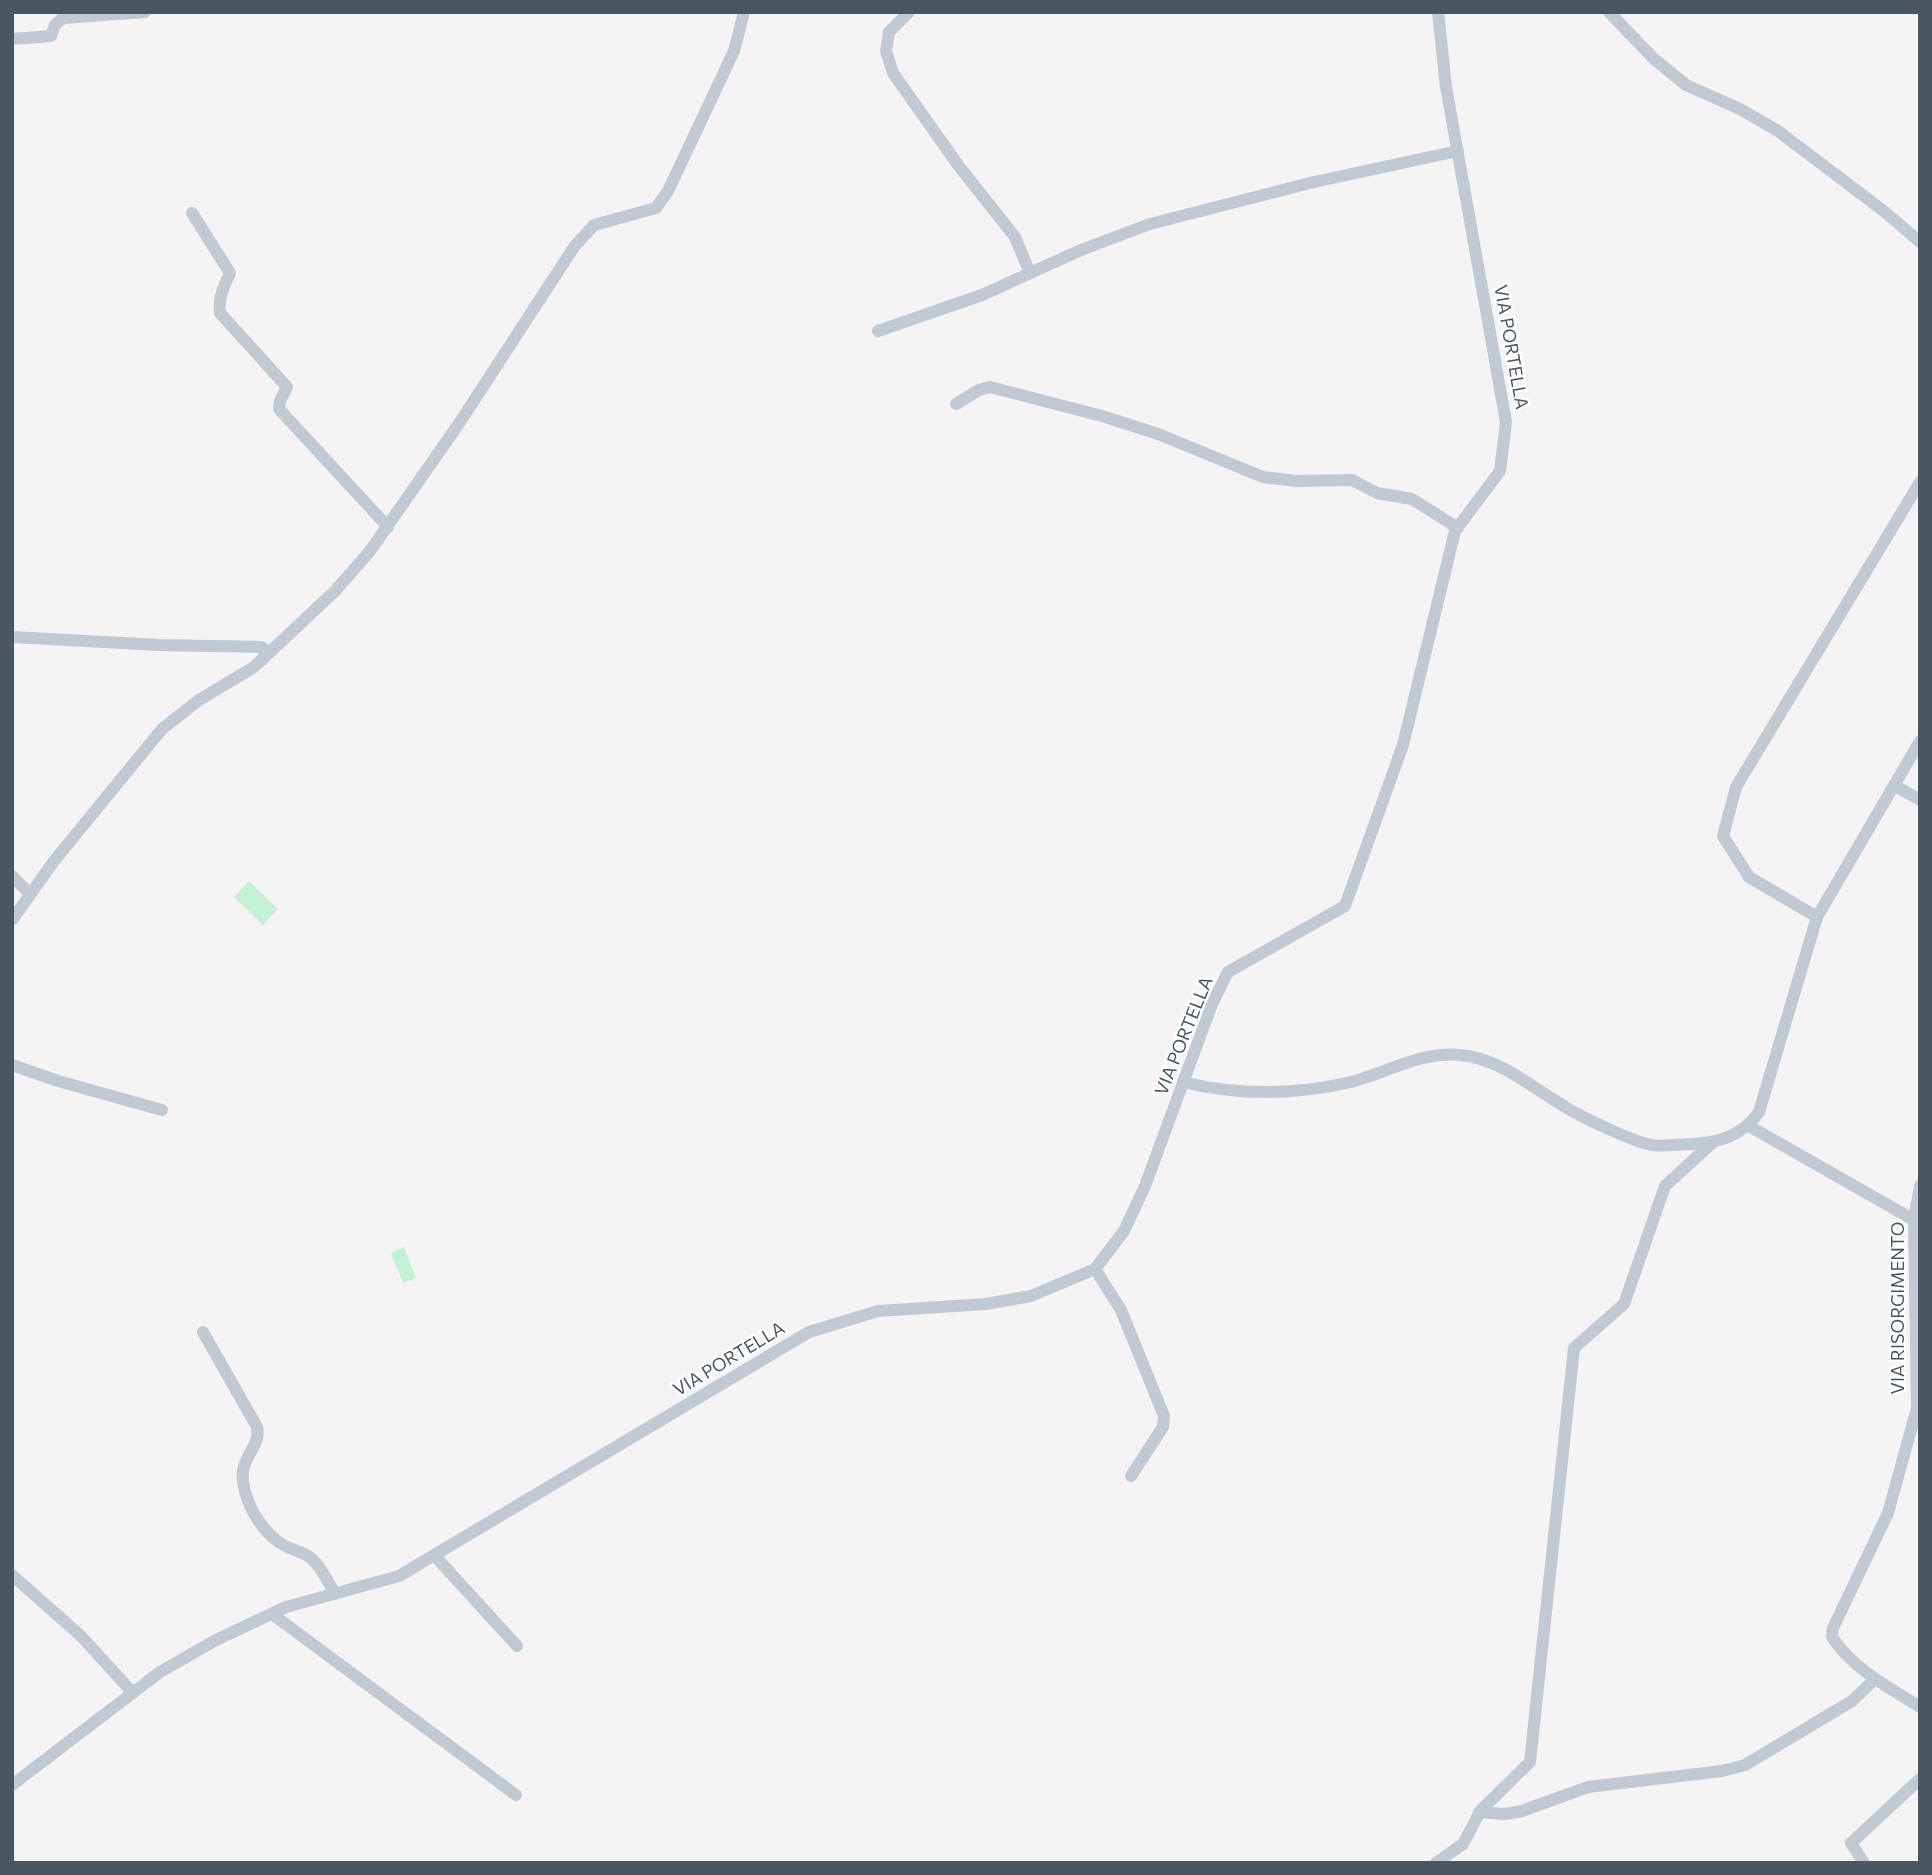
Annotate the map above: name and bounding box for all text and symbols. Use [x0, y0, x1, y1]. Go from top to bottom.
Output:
street label: VIA PORTELLA [1489, 283, 1533, 411]
street label: VIA PORTELLA [1150, 973, 1218, 1099]
street label: VIA RISORGIMENTO [1887, 1222, 1909, 1394]
street label: VIA PORTELLA [669, 1317, 789, 1401]

